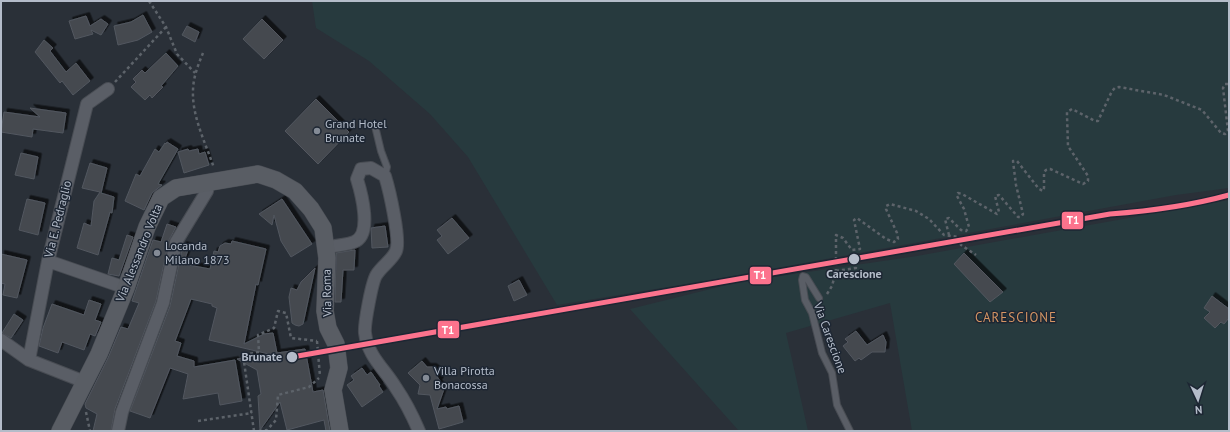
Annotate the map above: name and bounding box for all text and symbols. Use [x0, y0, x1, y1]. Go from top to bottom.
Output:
place label: Grand Hotel Brunate [325, 116, 387, 145]
marker: Grand Hotel Brunate [312, 126, 322, 136]
street label: Via E. Pedraglio [40, 179, 74, 260]
street label: Via Alessandro Volta [112, 202, 165, 305]
line badge: T1 [1061, 211, 1084, 230]
text: T1 [1067, 213, 1079, 227]
place label: Locanda Milano 1873 [165, 238, 230, 267]
marker: Locanda Milano 1873 [152, 248, 162, 258]
marker: Carescione [847, 252, 861, 266]
line badge: T1 [749, 266, 772, 285]
place label: Carescione [826, 266, 882, 281]
text: T1 [754, 268, 766, 282]
street label: Via Roma [319, 269, 334, 318]
street label: Via Carescione [810, 299, 850, 376]
district label: CARESCIONE [975, 309, 1057, 326]
line badge: T1 [437, 320, 460, 339]
text: T1 [442, 323, 454, 337]
place label: Brunate [242, 349, 282, 364]
marker: Brunate [285, 350, 299, 364]
place label: Villa Pirotta Bonacossa [433, 363, 495, 392]
marker: Villa Pirotta Bonacossa [421, 373, 431, 383]
north arrow [1178, 380, 1218, 420]
text: N [1195, 403, 1203, 417]

